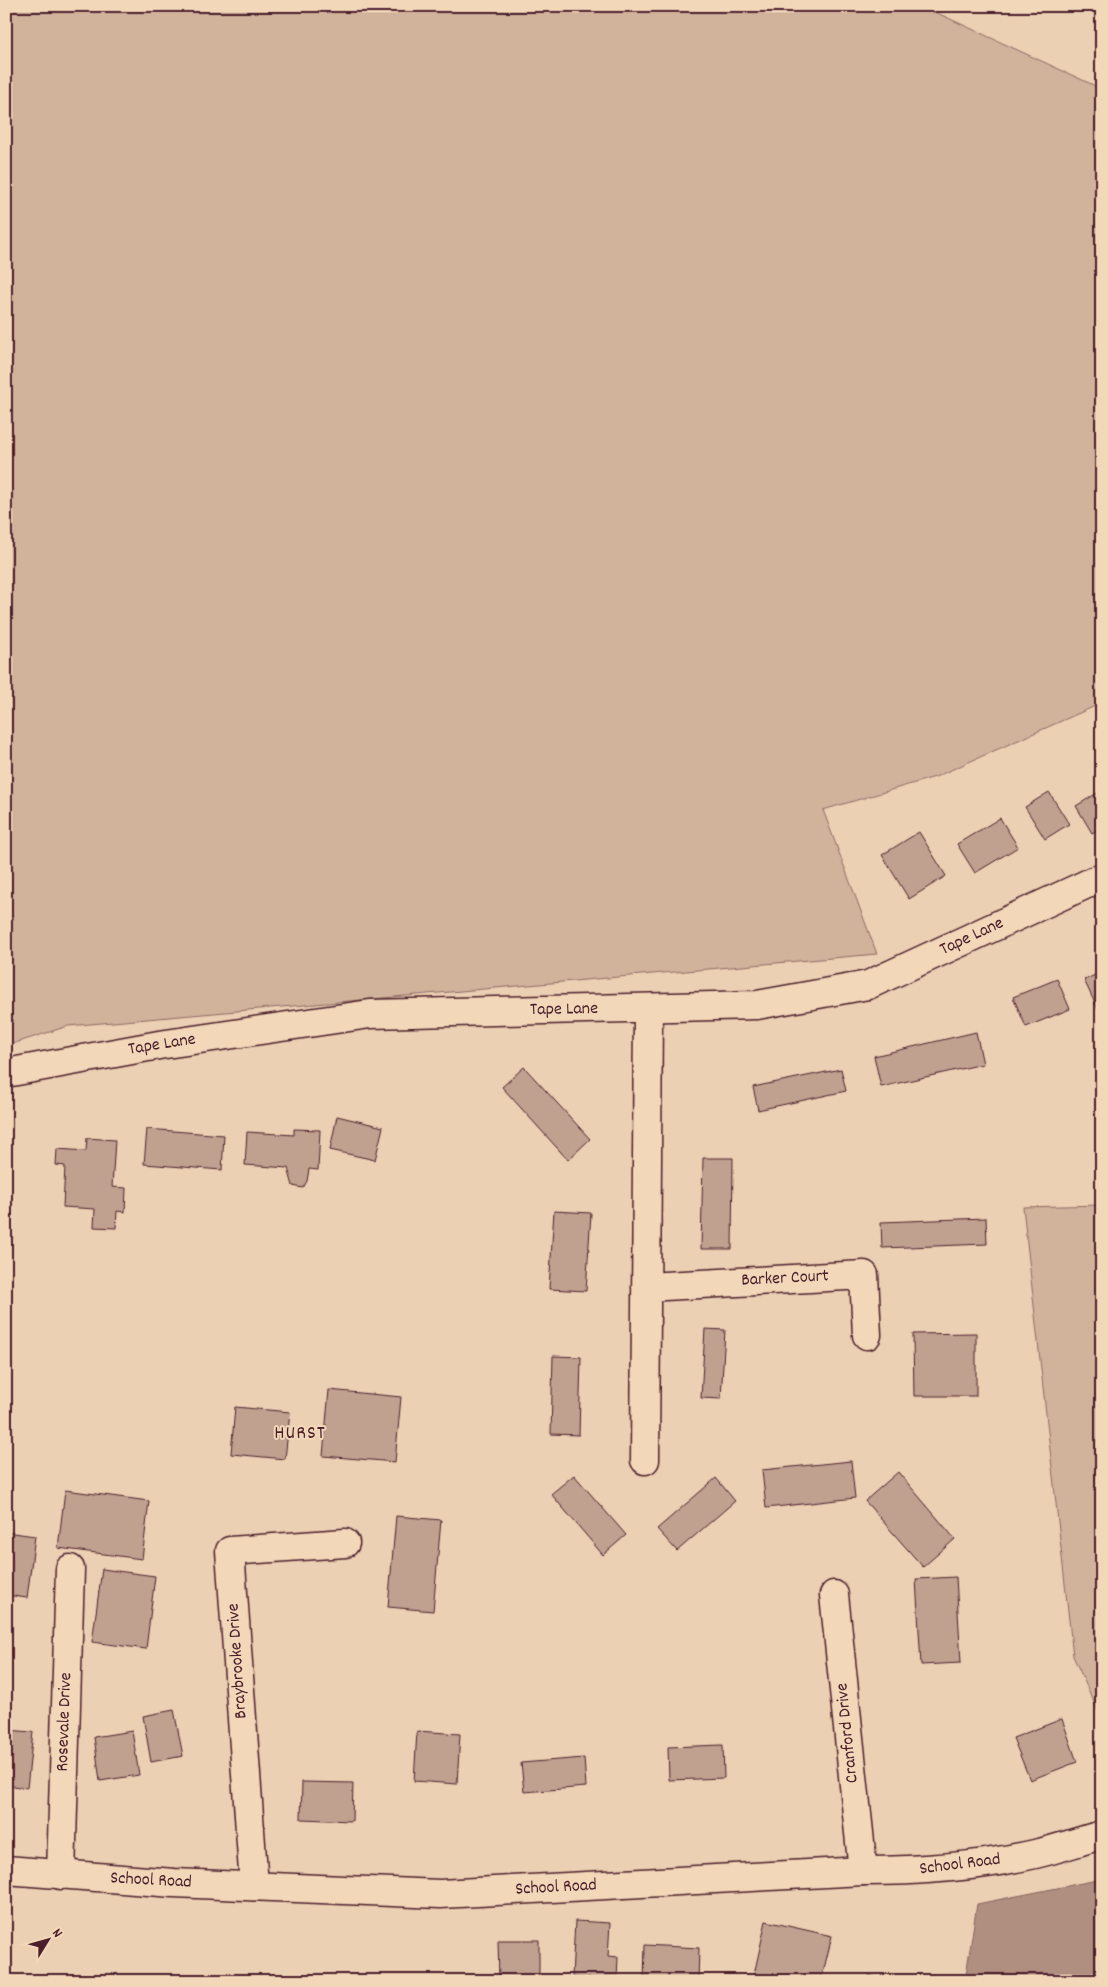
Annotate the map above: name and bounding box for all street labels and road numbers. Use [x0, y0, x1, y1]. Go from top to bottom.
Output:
street label: Tape Lane [936, 911, 1008, 963]
street label: Tape Lane [530, 997, 598, 1023]
street label: Tape Lane [126, 1027, 198, 1063]
street label: Barker Court [741, 1264, 830, 1294]
street label: Braybrooke Drive [221, 1602, 254, 1720]
street label: Rosevale Drive [51, 1672, 79, 1772]
street label: Cranford Drive [830, 1682, 866, 1784]
street label: School Road [918, 1848, 1002, 1882]
street label: School Road [110, 1866, 192, 1896]
street label: School Road [515, 1873, 597, 1903]

